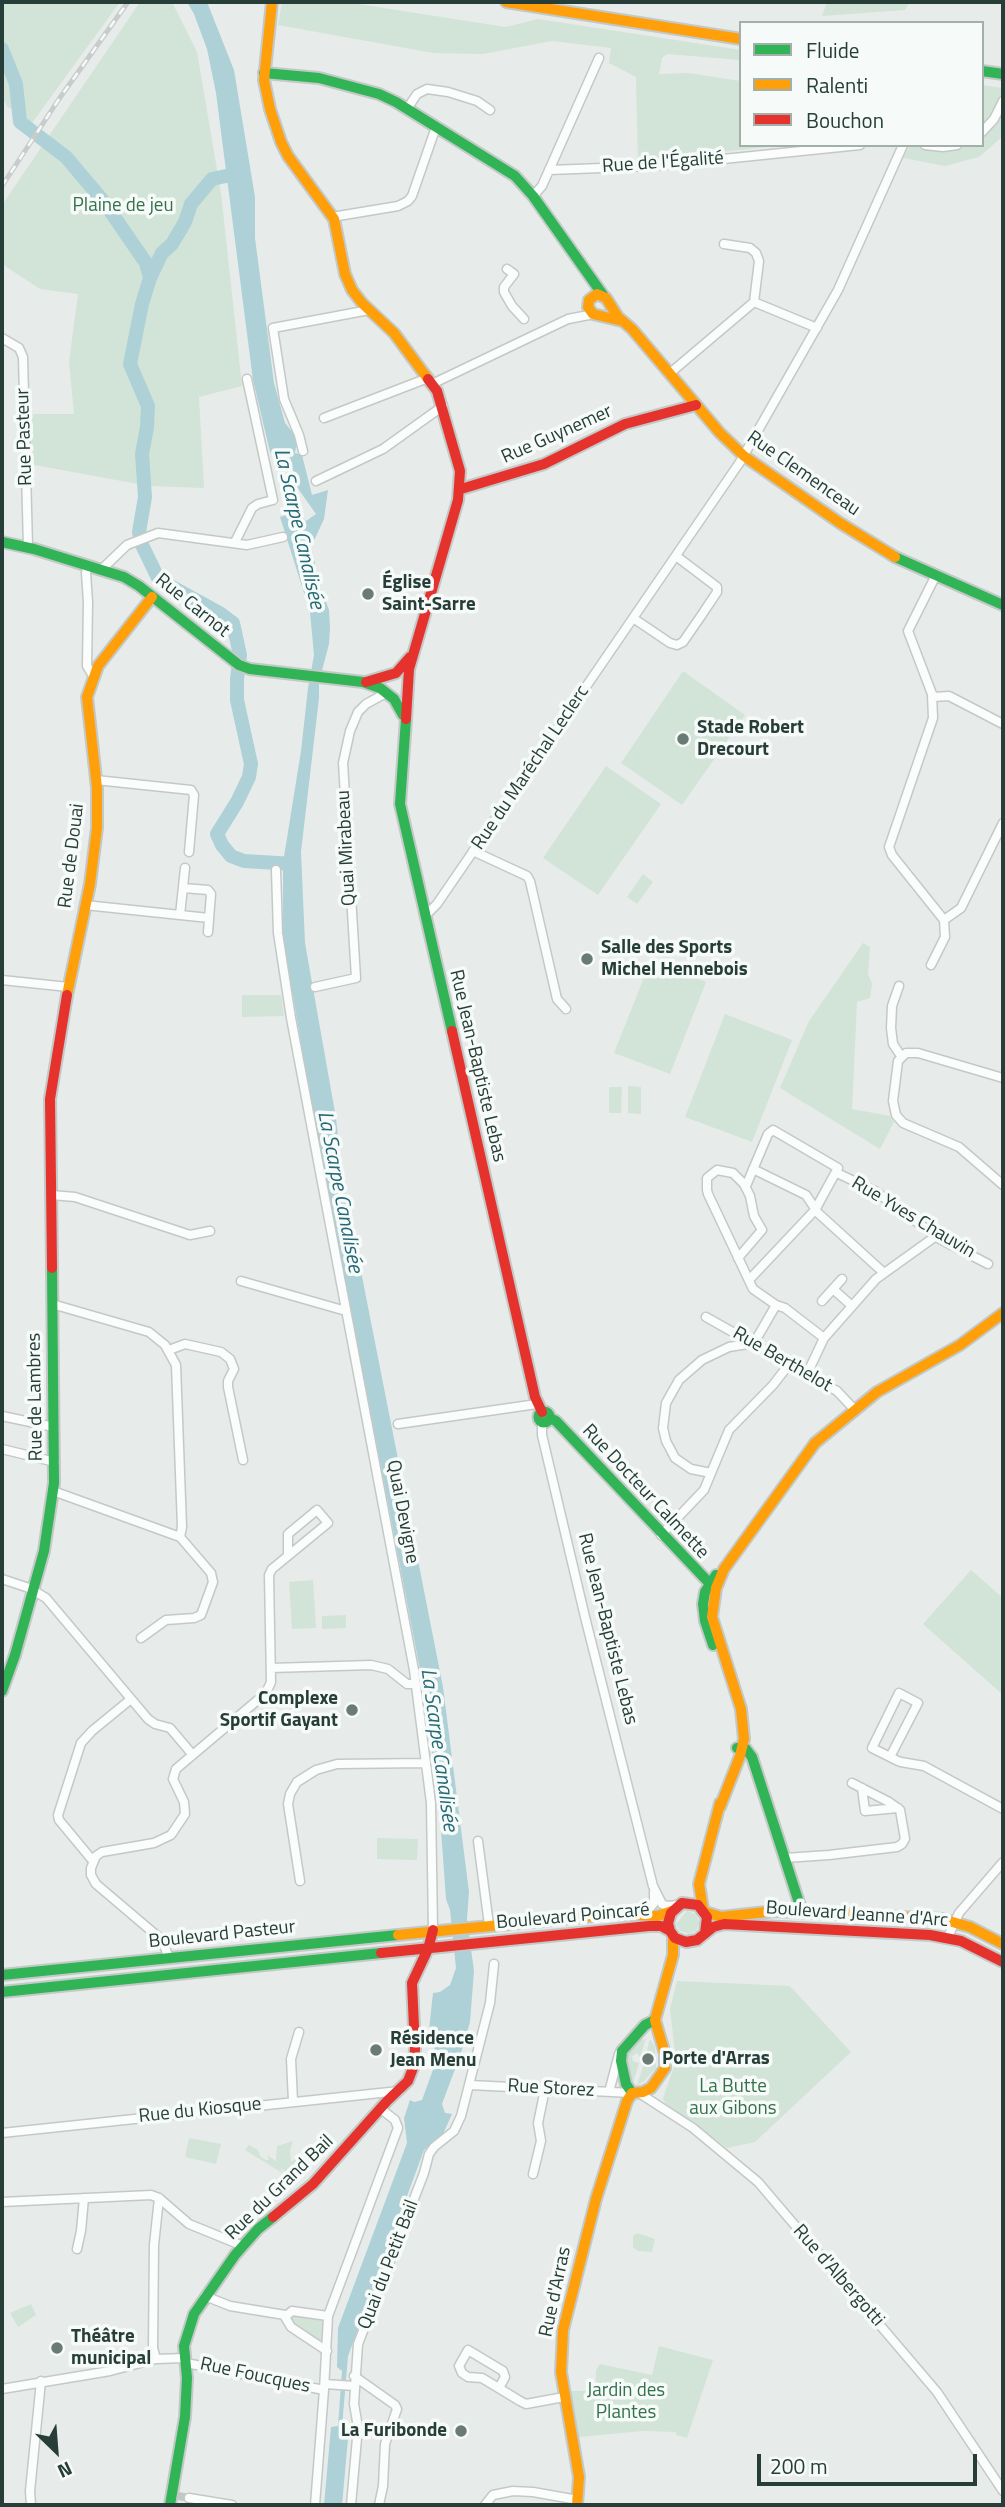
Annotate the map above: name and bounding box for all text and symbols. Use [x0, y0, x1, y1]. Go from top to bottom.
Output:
legend [739, 21, 984, 147]
text: Fluide [806, 34, 859, 66]
text: Ralenti [806, 69, 868, 101]
text: Bouchon [806, 104, 884, 136]
street label: Rue de l'Égalité [601, 147, 725, 179]
park label: Plaine de jeu [73, 195, 173, 217]
street label: Rue Pasteur [12, 388, 38, 486]
street label: Rue Guynemer [498, 401, 616, 469]
street label: Rue Clemenceau [742, 427, 864, 521]
water label: La Scarpe Canalisée [267, 446, 329, 612]
street label: Rue Carnot [150, 569, 234, 643]
place label: Église Saint-Sarre [382, 572, 476, 616]
marker: Église Saint-Sarre [360, 586, 376, 602]
street label: Rue du Maréchal Leclerc [467, 681, 595, 855]
place label: Stade Robert Drecourt [697, 717, 804, 761]
marker: Stade Robert Drecourt [675, 731, 691, 747]
street label: Quai Mirabeau [333, 790, 361, 906]
street label: Rue de Douai [54, 802, 90, 910]
place label: Salle des Sports Michel Hennebois [601, 937, 748, 981]
marker: Salle des Sports Michel Hennebois [579, 951, 595, 967]
street label: Rue Jean-Baptiste Lebas [444, 968, 510, 1164]
water label: La Scarpe Canalisée [311, 1109, 367, 1275]
street label: Rue Yves Chauvin [847, 1172, 979, 1264]
street label: Rue Berthelot [728, 1322, 836, 1398]
street label: Rue de Lambres [23, 1332, 49, 1462]
street label: Rue Docteur Calmette [577, 1420, 713, 1564]
street label: Quai Devigne [381, 1458, 423, 1566]
street label: Rue Jean-Baptiste Lebas [572, 1531, 642, 1727]
water label: La Scarpe Canalisée [414, 1667, 462, 1833]
place label: Complexe Sportif Gayant [220, 1688, 338, 1732]
marker: Complexe Sportif Gayant [344, 1702, 360, 1718]
street label: Boulevard Jeanne d'Arc [765, 1897, 949, 1933]
street label: Boulevard Poincaré [495, 1899, 651, 1935]
street label: Boulevard Pasteur [148, 1916, 296, 1954]
place label: Résidence Jean Menu [390, 2028, 477, 2072]
marker: Résidence Jean Menu [368, 2042, 384, 2058]
place label: Porte d'Arras [662, 2048, 770, 2070]
marker: Porte d'Arras [640, 2051, 656, 2067]
street label: Rue Storez [507, 2075, 595, 2103]
park label: La Butte aux Gibons [689, 2076, 777, 2120]
street label: Rue du Kiosque [137, 2093, 263, 2129]
street label: Rue du Grand Bail [221, 2131, 339, 2245]
street label: Quai du Petit Bail [354, 2197, 424, 2333]
street label: Rue d'Albergotti [788, 2220, 888, 2332]
street label: Rue d'Arras [535, 2245, 577, 2339]
place label: Théâtre municipal [71, 2326, 151, 2370]
marker: Théâtre municipal [49, 2340, 65, 2356]
street label: Rue Foucques [198, 2353, 312, 2399]
park label: Jardin des Plantes [587, 2380, 665, 2424]
north arrow [21, 2416, 91, 2486]
place label: La Furibonde [341, 2420, 447, 2442]
marker: La Furibonde [453, 2423, 469, 2439]
scale bar [760, 2440, 981, 2484]
text: 200 m [770, 2450, 827, 2482]
text: N [53, 2455, 77, 2486]

